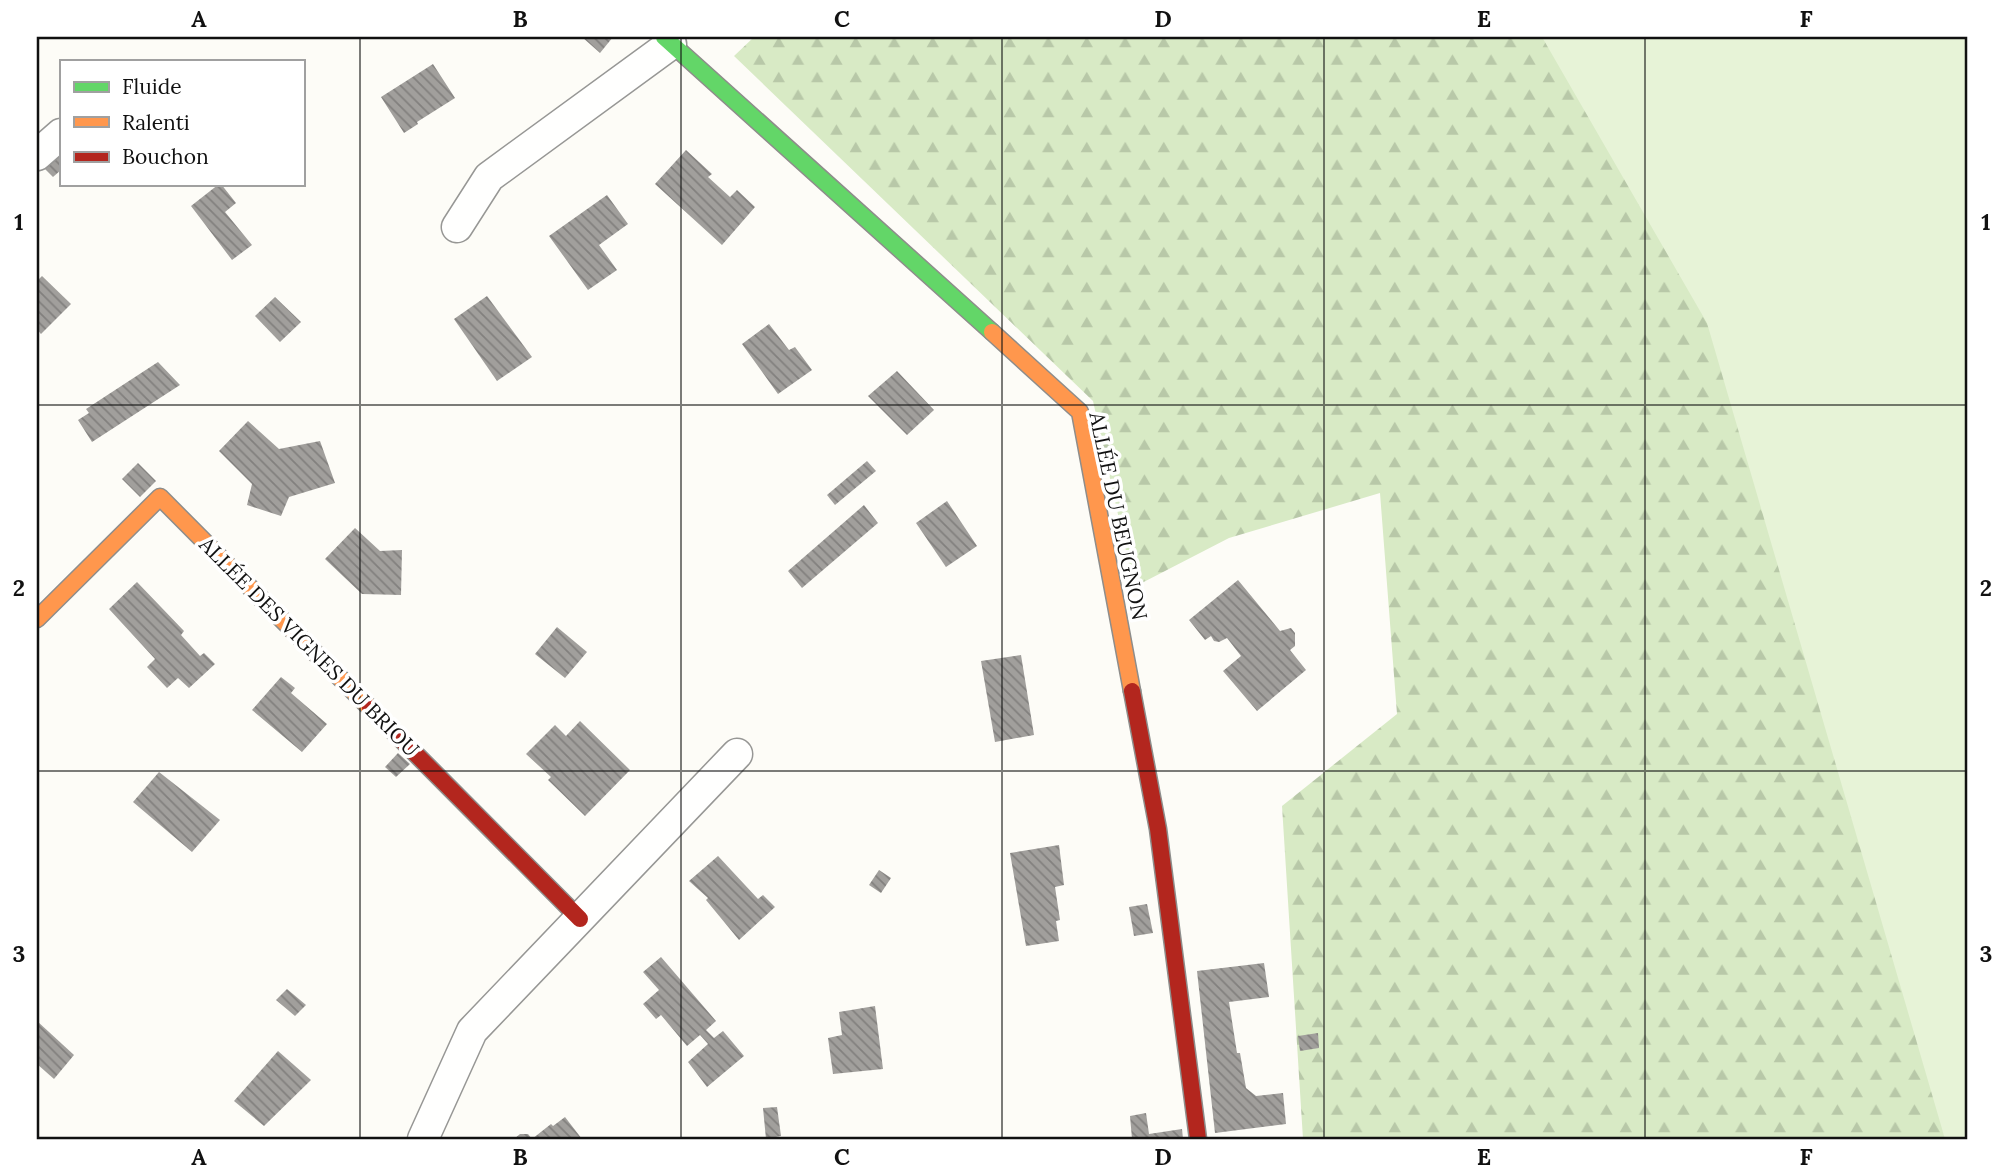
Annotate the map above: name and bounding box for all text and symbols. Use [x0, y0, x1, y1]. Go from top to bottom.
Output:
text: A [191, 4, 207, 33]
text: B [512, 4, 528, 33]
text: C [834, 4, 850, 33]
text: D [1154, 4, 1172, 33]
text: E [1477, 4, 1491, 33]
text: F [1799, 4, 1813, 33]
legend [60, 60, 304, 186]
text: Fluide [122, 73, 182, 100]
text: Ralenti [122, 109, 190, 136]
text: Bouchon [122, 143, 209, 170]
text: 1 [14, 207, 24, 236]
text: 1 [1981, 207, 1991, 236]
street label: ALLÉE DU BEUGNON [1083, 409, 1154, 622]
street label: ALLÉE DES VIGNES DU BRIOU [193, 530, 425, 762]
text: 2 [13, 573, 25, 602]
text: 2 [1980, 573, 1992, 602]
text: 3 [13, 939, 25, 968]
text: 3 [1980, 939, 1992, 968]
text: A [191, 1142, 207, 1171]
text: B [512, 1142, 528, 1171]
text: C [834, 1142, 850, 1171]
text: D [1154, 1142, 1172, 1171]
text: E [1477, 1142, 1491, 1171]
text: F [1799, 1142, 1813, 1171]

